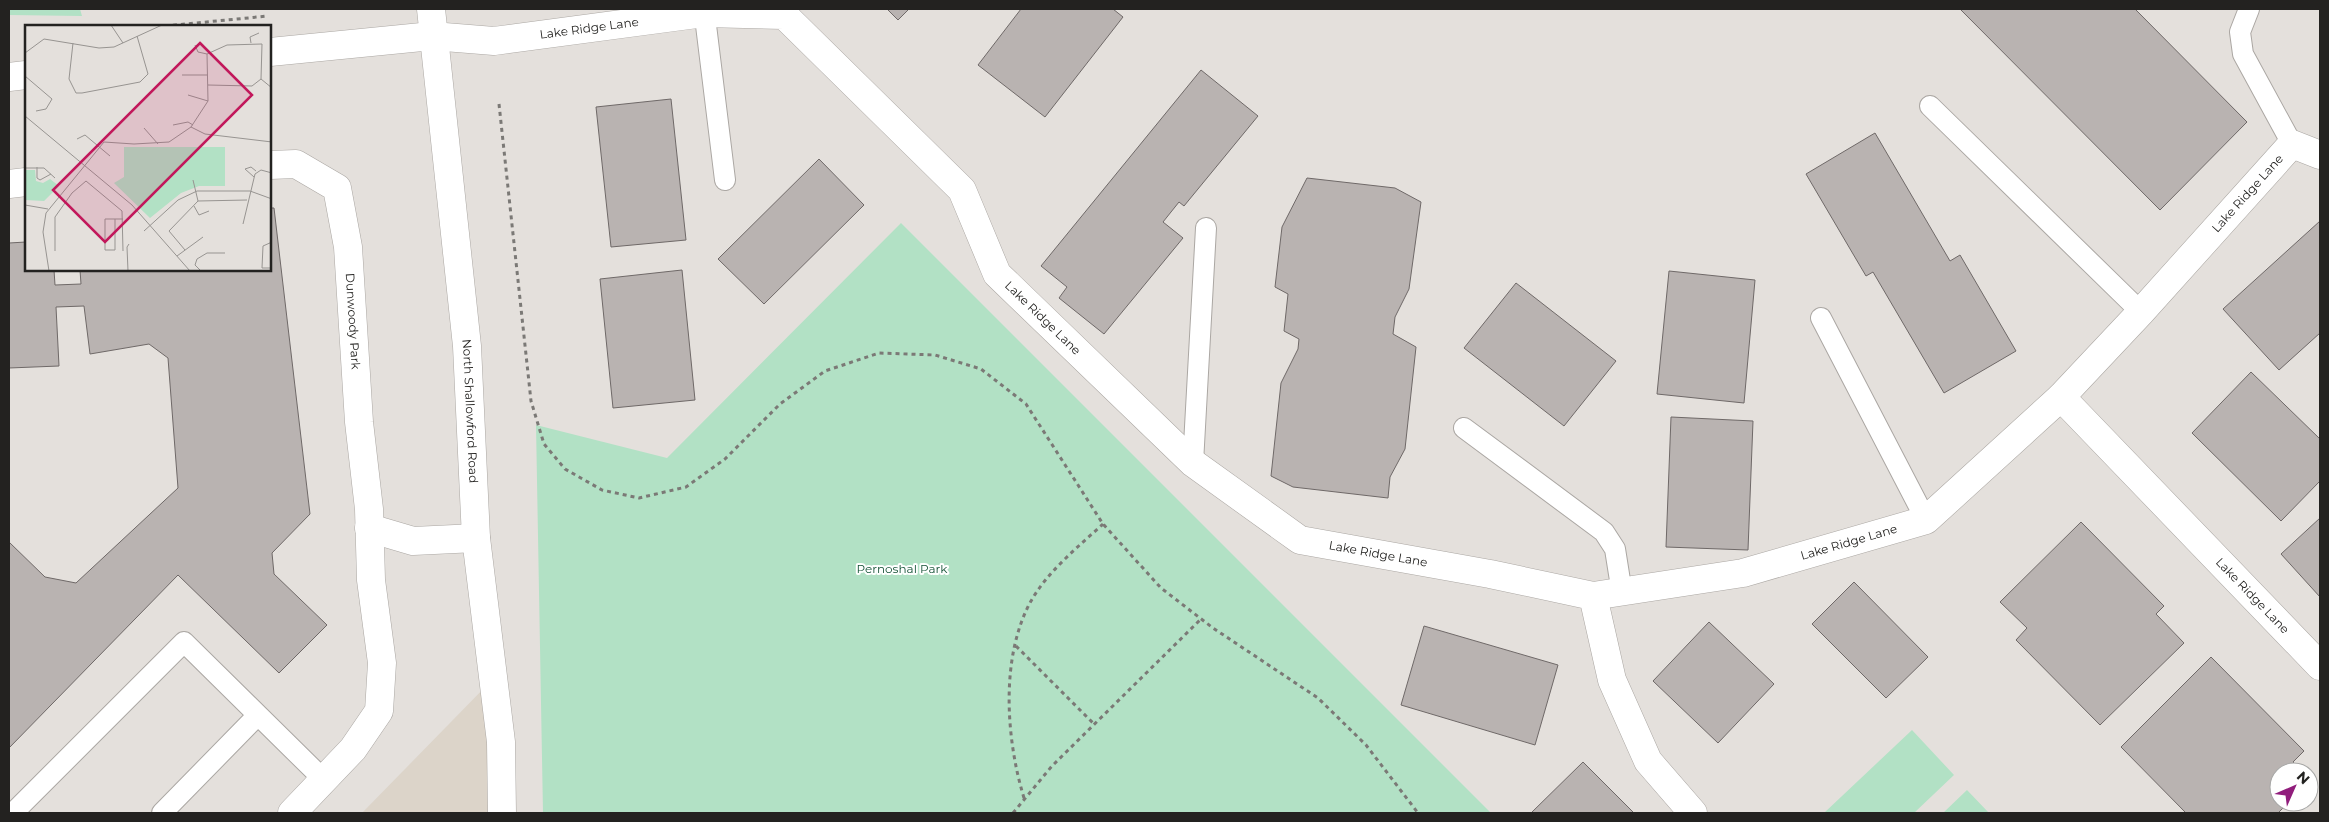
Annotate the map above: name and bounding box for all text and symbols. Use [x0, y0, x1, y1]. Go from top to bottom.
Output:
street label: Lake Ridge Lane [539, 14, 640, 42]
inset map [25, 25, 271, 271]
street label: Lake Ridge Lane [2208, 151, 2286, 235]
street label: Dunwoody Park [343, 273, 364, 371]
street label: Lake Ridge Lane [1002, 278, 1084, 358]
street label: North Shallowford Road [459, 338, 481, 483]
street label: Lake Ridge Lane [1799, 521, 1899, 563]
street label: Lake Ridge Lane [1328, 537, 1429, 570]
street label: Lake Ridge Lane [2213, 554, 2293, 637]
park label: Pernoshal Park [857, 561, 948, 576]
north arrow [2269, 762, 2319, 812]
text: N [2293, 767, 2314, 788]

